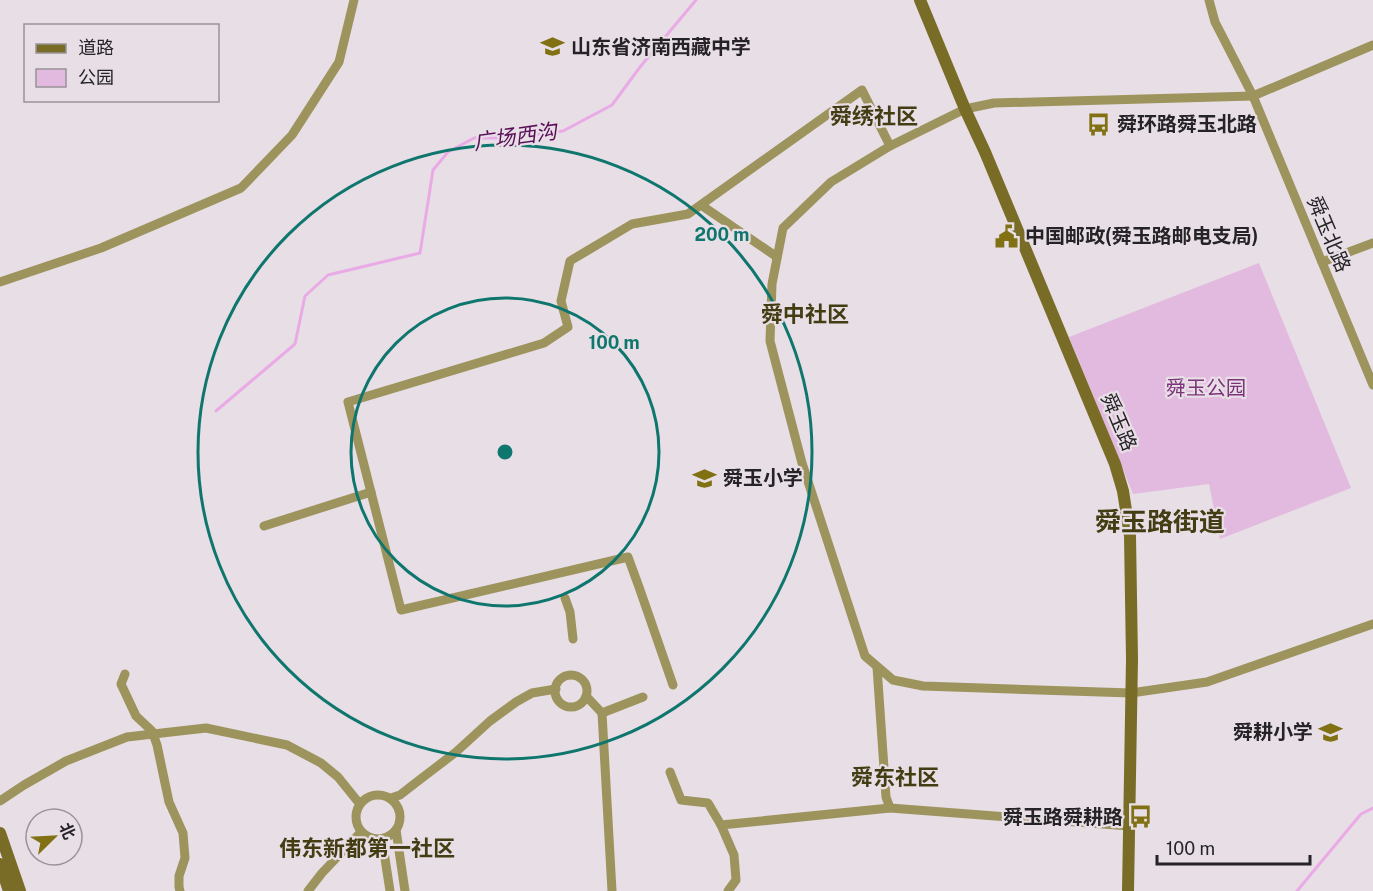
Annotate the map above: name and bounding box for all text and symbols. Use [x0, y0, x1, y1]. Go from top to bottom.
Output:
legend [24, 24, 219, 102]
school or university icon: 山东省济南西藏中学 [540, 34, 566, 60]
place label: 山东省济南西藏中学 [571, 35, 751, 59]
text: 道路 [78, 37, 114, 58]
text: 公园 [78, 67, 114, 88]
district label: 舜绣社区 [830, 103, 918, 129]
bus stop icon: 舜环路舜玉北路 [1086, 111, 1112, 137]
place label: 舜环路舜玉北路 [1117, 112, 1257, 136]
water label: 广场西沟 [472, 118, 560, 155]
street label: 舜玉北路 [1302, 192, 1356, 276]
public building icon: 中国邮政(舜玉路邮电支局) [994, 223, 1020, 249]
text: 200 m [695, 224, 749, 245]
place label: 中国邮政(舜玉路邮电支局) [1025, 224, 1258, 248]
district label: 舜中社区 [761, 301, 849, 327]
text: 100 m [588, 332, 640, 353]
park label: 舜玉公园 [1166, 376, 1246, 400]
street label: 舜玉路 [1096, 390, 1142, 454]
centre of rings [495, 442, 515, 462]
school or university icon: 舜玉小学 [692, 465, 718, 491]
place label: 舜玉小学 [723, 466, 803, 490]
district label: 舜玉路街道 [1095, 506, 1225, 537]
school or university icon: 舜耕小学 [1318, 719, 1344, 745]
place label: 舜耕小学 [1233, 720, 1313, 744]
district label: 舜东社区 [851, 764, 939, 790]
bus stop icon: 舜玉路舜耕路 [1128, 804, 1154, 830]
place label: 舜玉路舜耕路 [1003, 805, 1123, 829]
north arrow [24, 807, 84, 867]
text: 北 [55, 820, 79, 842]
scale bar [1157, 828, 1310, 866]
district label: 伟东新都第一社区 [279, 835, 455, 861]
text: 100 m [1166, 838, 1215, 859]

